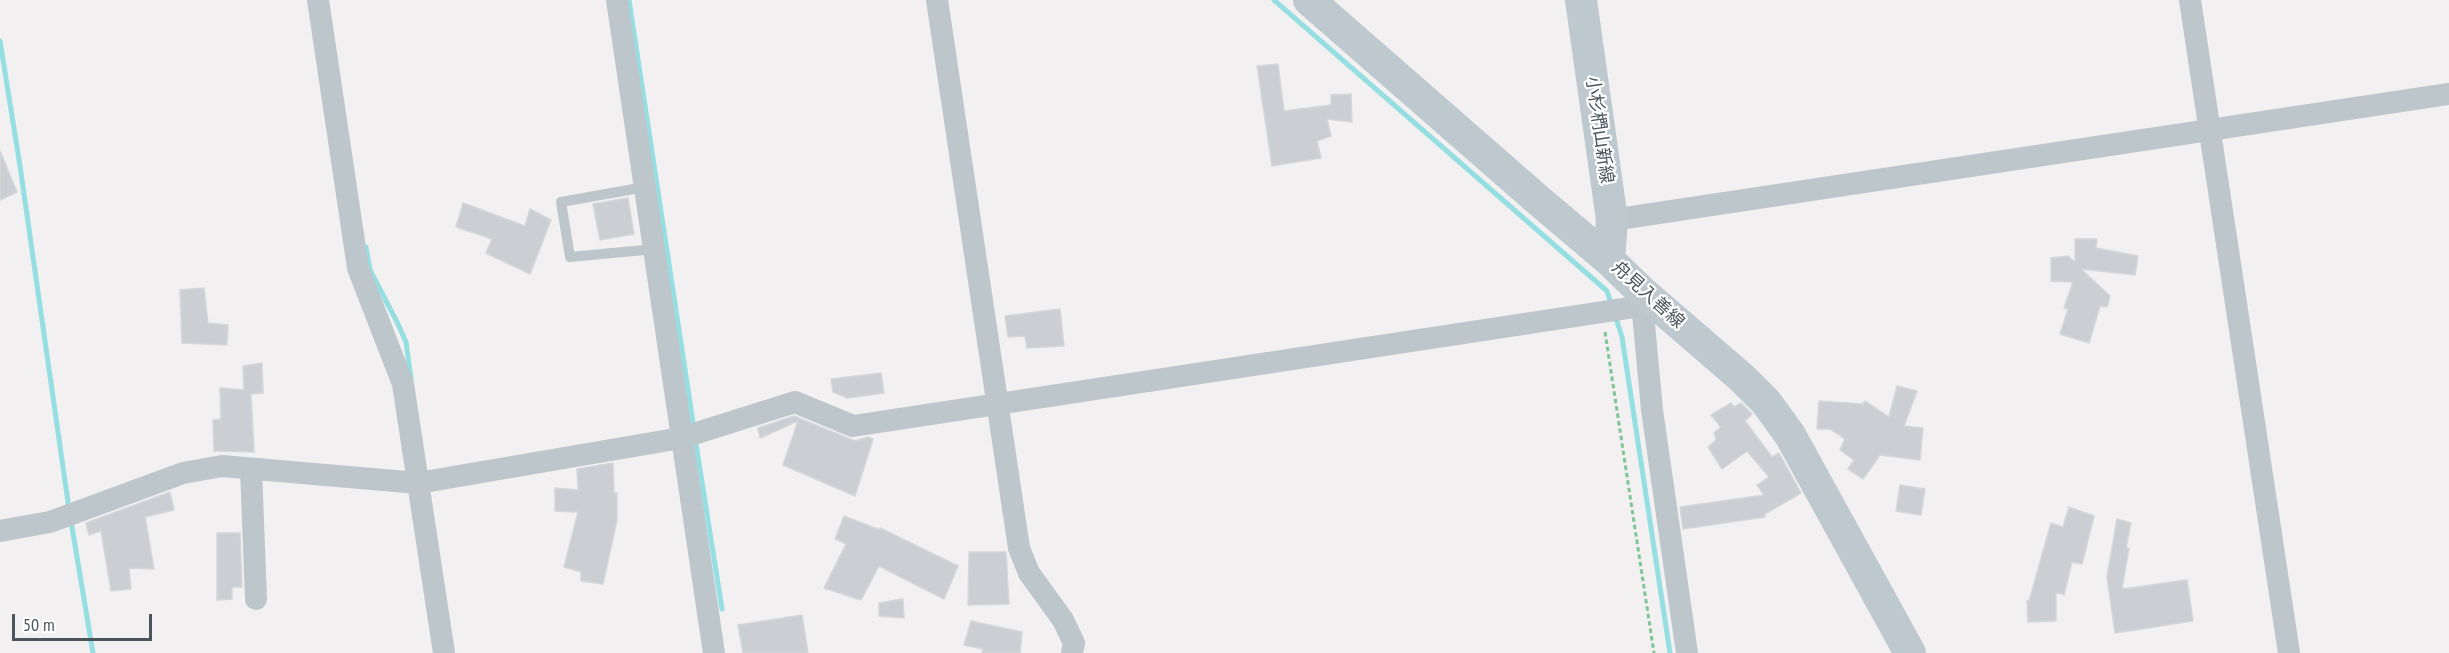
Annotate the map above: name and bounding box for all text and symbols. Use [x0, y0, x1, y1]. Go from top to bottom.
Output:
street label: 小杉椚山新線 [1581, 75, 1617, 185]
street label: 舟見入善線 [1607, 257, 1689, 333]
scale bar [15, 602, 154, 640]
text: 50 m [23, 613, 55, 636]

